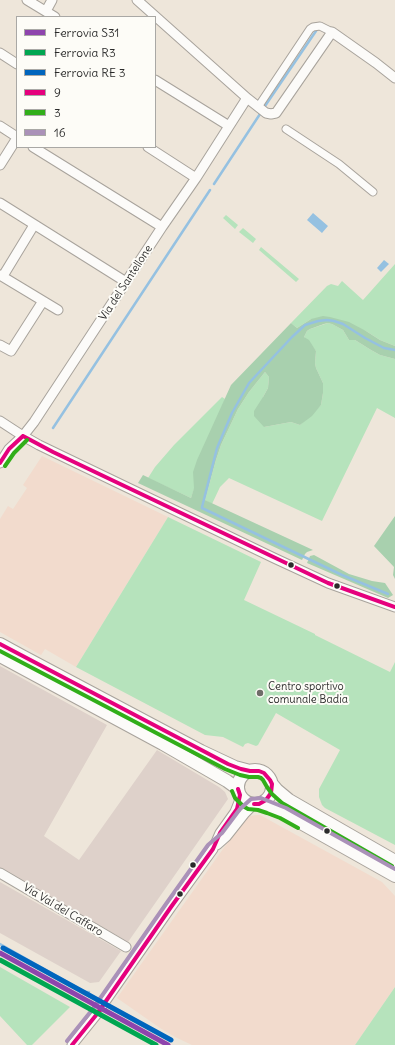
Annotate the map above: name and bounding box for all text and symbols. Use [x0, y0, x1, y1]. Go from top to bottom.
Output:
legend [16, 16, 156, 148]
text: Ferrovia S31 [54, 25, 119, 40]
text: Ferrovia R3 [54, 45, 116, 60]
text: Ferrovia RE 3 [54, 65, 126, 80]
text: 9 [54, 85, 61, 100]
text: 3 [54, 105, 61, 120]
text: 16 [54, 125, 66, 140]
street label: Via del Santellone [97, 243, 155, 323]
unlabelled marker [286, 560, 296, 570]
unlabelled marker [332, 581, 342, 591]
place label: Centro sportivo comunale Badia [268, 680, 348, 706]
marker: Centro sportivo comunale Badia [255, 688, 265, 698]
unlabelled marker [322, 826, 332, 836]
unlabelled marker [188, 860, 198, 870]
street label: Via Val del Caffaro [21, 881, 105, 939]
unlabelled marker [175, 889, 185, 899]

